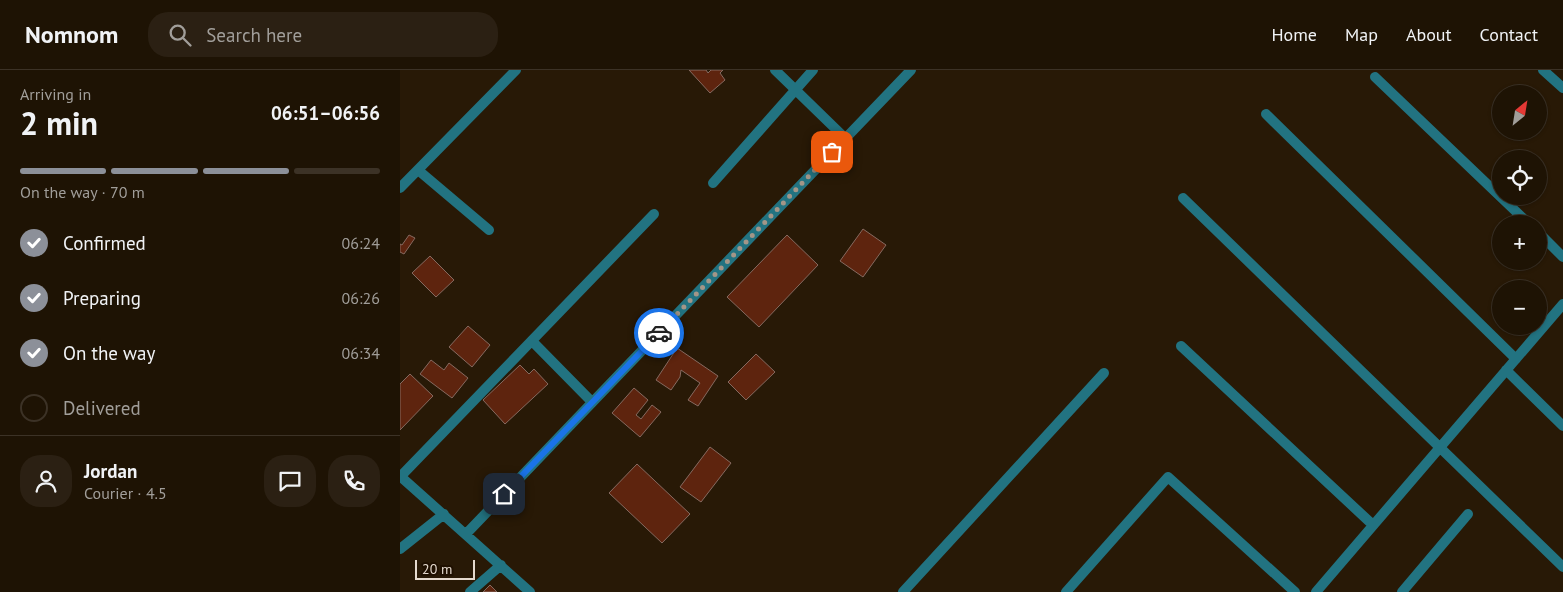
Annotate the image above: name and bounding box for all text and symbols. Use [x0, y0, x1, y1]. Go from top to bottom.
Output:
search box [148, 12, 498, 57]
text: Nomnom [25, 19, 118, 50]
icon: search [166, 21, 194, 49]
text: Search here [206, 23, 302, 47]
text: Home [1271, 23, 1317, 46]
text: Map [1345, 23, 1378, 46]
text: About [1406, 23, 1452, 46]
text: Contact [1480, 23, 1538, 46]
text: Arriving in [20, 84, 91, 104]
north arrow [1492, 85, 1548, 140]
map controls [1492, 85, 1547, 335]
text: 06:51–06:56 [271, 101, 380, 125]
text: 2 min [20, 102, 98, 144]
pin [811, 131, 853, 173]
icon: bag [818, 138, 846, 166]
button: locate [1492, 150, 1547, 205]
text: On the way · 70 m [20, 182, 145, 202]
button: + [1492, 215, 1547, 270]
icon: check [20, 229, 48, 257]
text: Confirmed [63, 231, 146, 255]
text: 06:24 [342, 233, 380, 253]
button: − [1492, 280, 1547, 335]
icon: check [20, 284, 48, 312]
text: Preparing [63, 286, 141, 310]
text: 06:26 [342, 288, 380, 308]
courier [634, 308, 684, 358]
icon: car [645, 319, 673, 347]
icon: check [20, 339, 48, 367]
text: On the way [63, 341, 155, 365]
text: 06:34 [342, 343, 380, 363]
text: Delivered [63, 396, 141, 420]
button: person [20, 455, 72, 507]
button: chat [264, 455, 316, 507]
button: phone [328, 455, 380, 507]
text: Jordan [84, 459, 137, 483]
pin [483, 473, 525, 515]
icon: home [490, 480, 518, 508]
text: Courier · 4.5 [84, 483, 167, 503]
scale bar [415, 557, 475, 580]
text: 20 m [422, 560, 452, 578]

